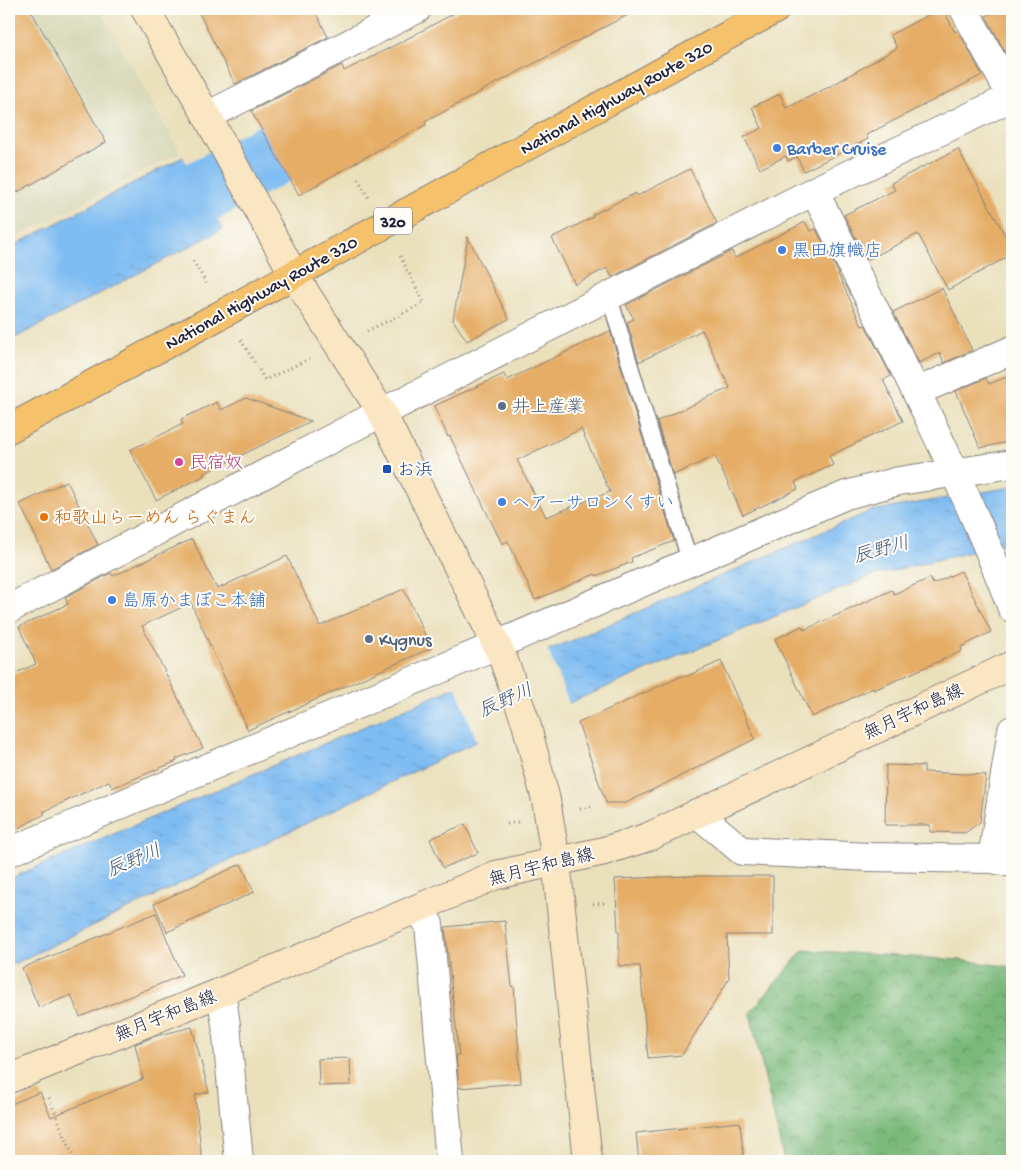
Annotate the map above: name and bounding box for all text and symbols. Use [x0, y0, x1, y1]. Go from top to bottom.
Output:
street label: National Highway Route 320 [517, 37, 717, 161]
place label: Barber Cruise [786, 140, 887, 161]
marker: Barber Cruise [771, 142, 783, 154]
road number: 320 [374, 208, 412, 235]
street label: National Highway Route 320 [162, 232, 362, 356]
place label: 黒田旗幟店 [792, 241, 882, 263]
marker: 黒田旗幟店 [776, 244, 788, 256]
place label: 井上産業 [512, 397, 584, 419]
marker: 井上産業 [496, 400, 508, 412]
place label: 民宿奴 [189, 453, 243, 475]
marker: 民宿奴 [173, 456, 185, 468]
place label: お浜 [397, 461, 433, 482]
marker: お浜 [381, 463, 393, 475]
place label: ヘアーサロンくすい [512, 494, 674, 515]
marker: ヘアーサロンくすい [496, 496, 508, 508]
place label: 和歌山らーめん らぐまん [54, 508, 256, 530]
marker: 和歌山らーめん らぐまん [38, 511, 50, 523]
water label: 辰野川 [851, 533, 912, 570]
place label: 島原かまぼこ本舗 [122, 591, 266, 613]
marker: 島原かまぼこ本舗 [106, 594, 118, 606]
place label: Kygnus [379, 631, 433, 652]
marker: Kygnus [363, 633, 375, 645]
water label: 辰野川 [476, 680, 537, 724]
street label: 無月宇和島線 [860, 680, 967, 746]
water label: 辰野川 [104, 840, 165, 884]
street label: 無月宇和島線 [486, 844, 597, 892]
street label: 無月宇和島線 [112, 986, 220, 1047]

